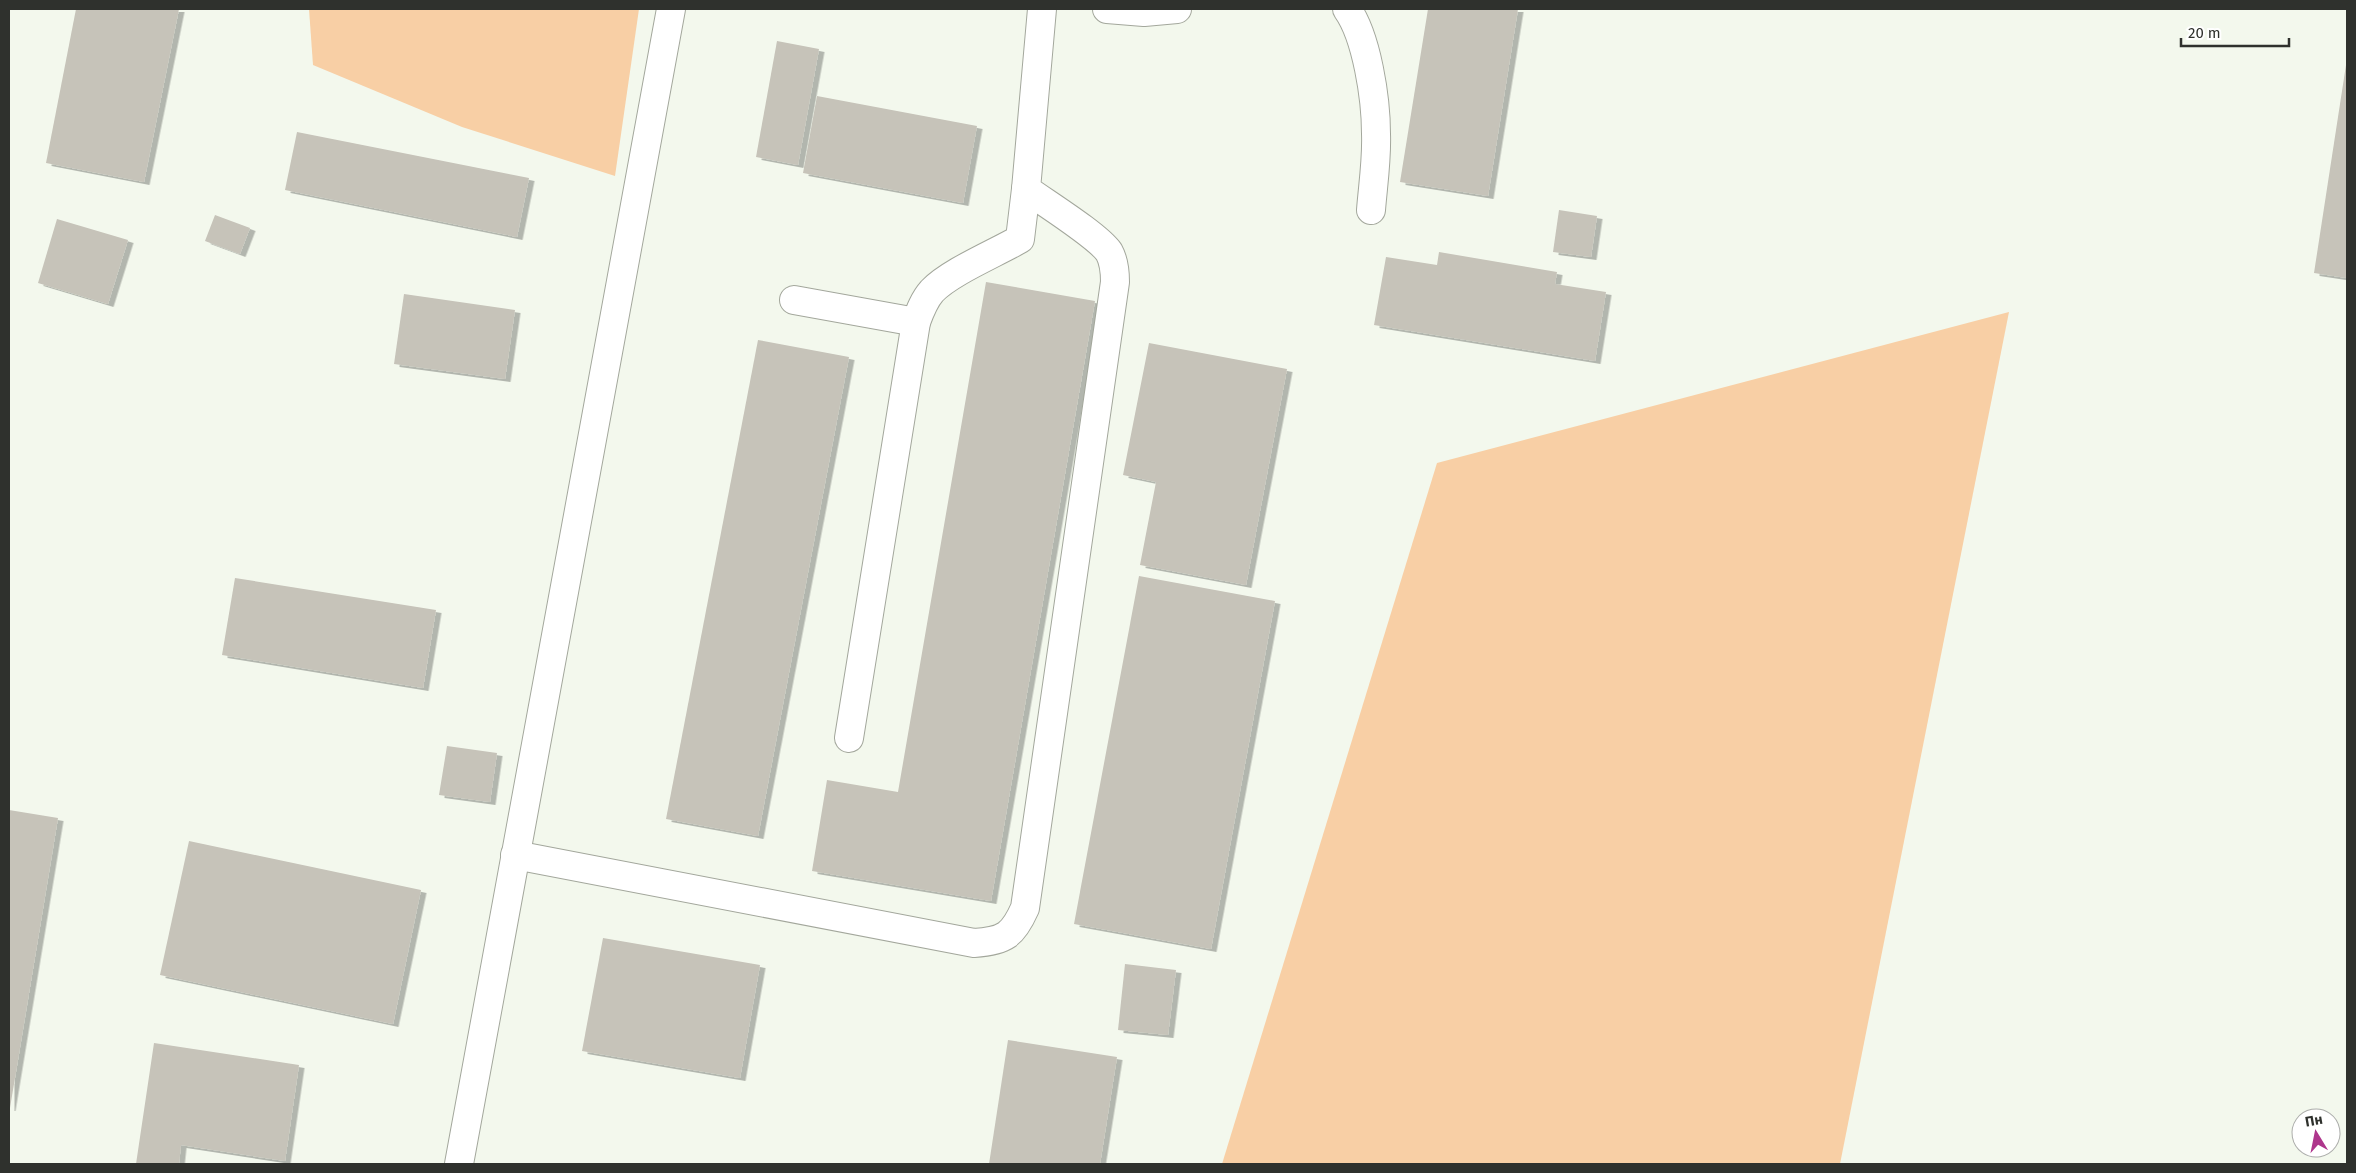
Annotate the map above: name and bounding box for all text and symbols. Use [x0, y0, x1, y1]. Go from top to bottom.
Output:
scale bar [2181, 15, 2288, 47]
text: 20 m [2188, 24, 2221, 42]
north arrow [2291, 1108, 2341, 1158]
text: Пн [2304, 1111, 2324, 1131]

